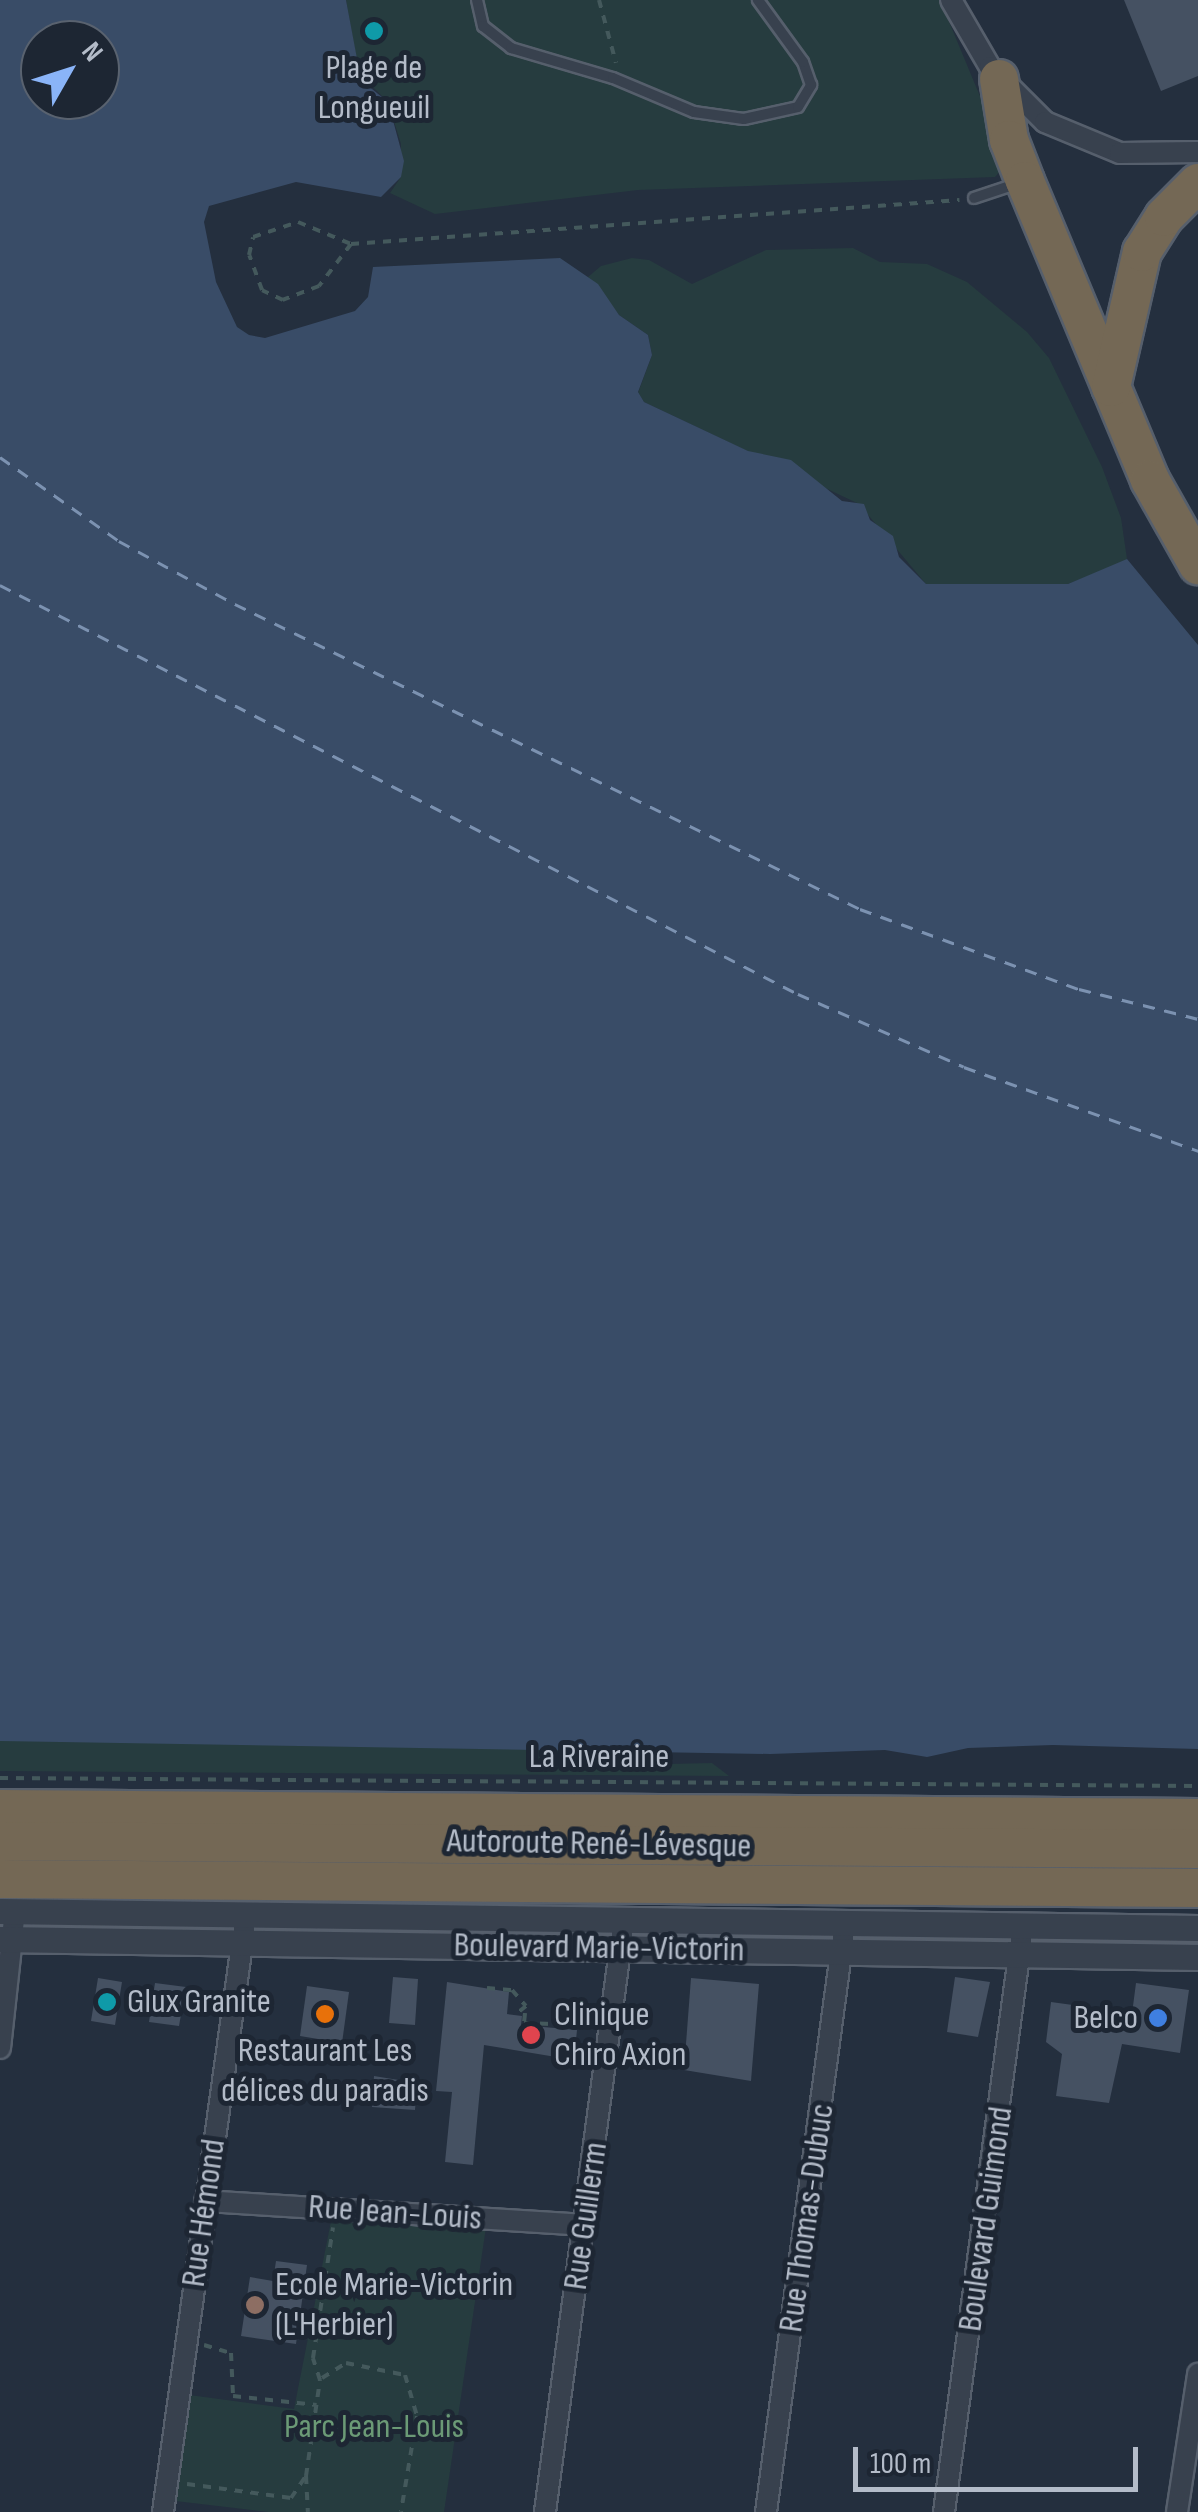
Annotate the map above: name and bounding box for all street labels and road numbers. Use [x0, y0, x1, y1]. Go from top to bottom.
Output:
street label: La Riveraine [529, 1736, 669, 1778]
street label: Autoroute René-Lévesque [446, 1820, 752, 1868]
street label: Boulevard Marie-Victorin [453, 1924, 745, 1972]
street label: Rue Thomas-Dubuc [770, 2101, 844, 2335]
street label: Boulevard Guimond [949, 2104, 1023, 2334]
street label: Rue Hémond [173, 2136, 235, 2290]
street label: Rue Guillerm [555, 2139, 617, 2293]
street label: Rue Jean-Louis [307, 2186, 483, 2240]

